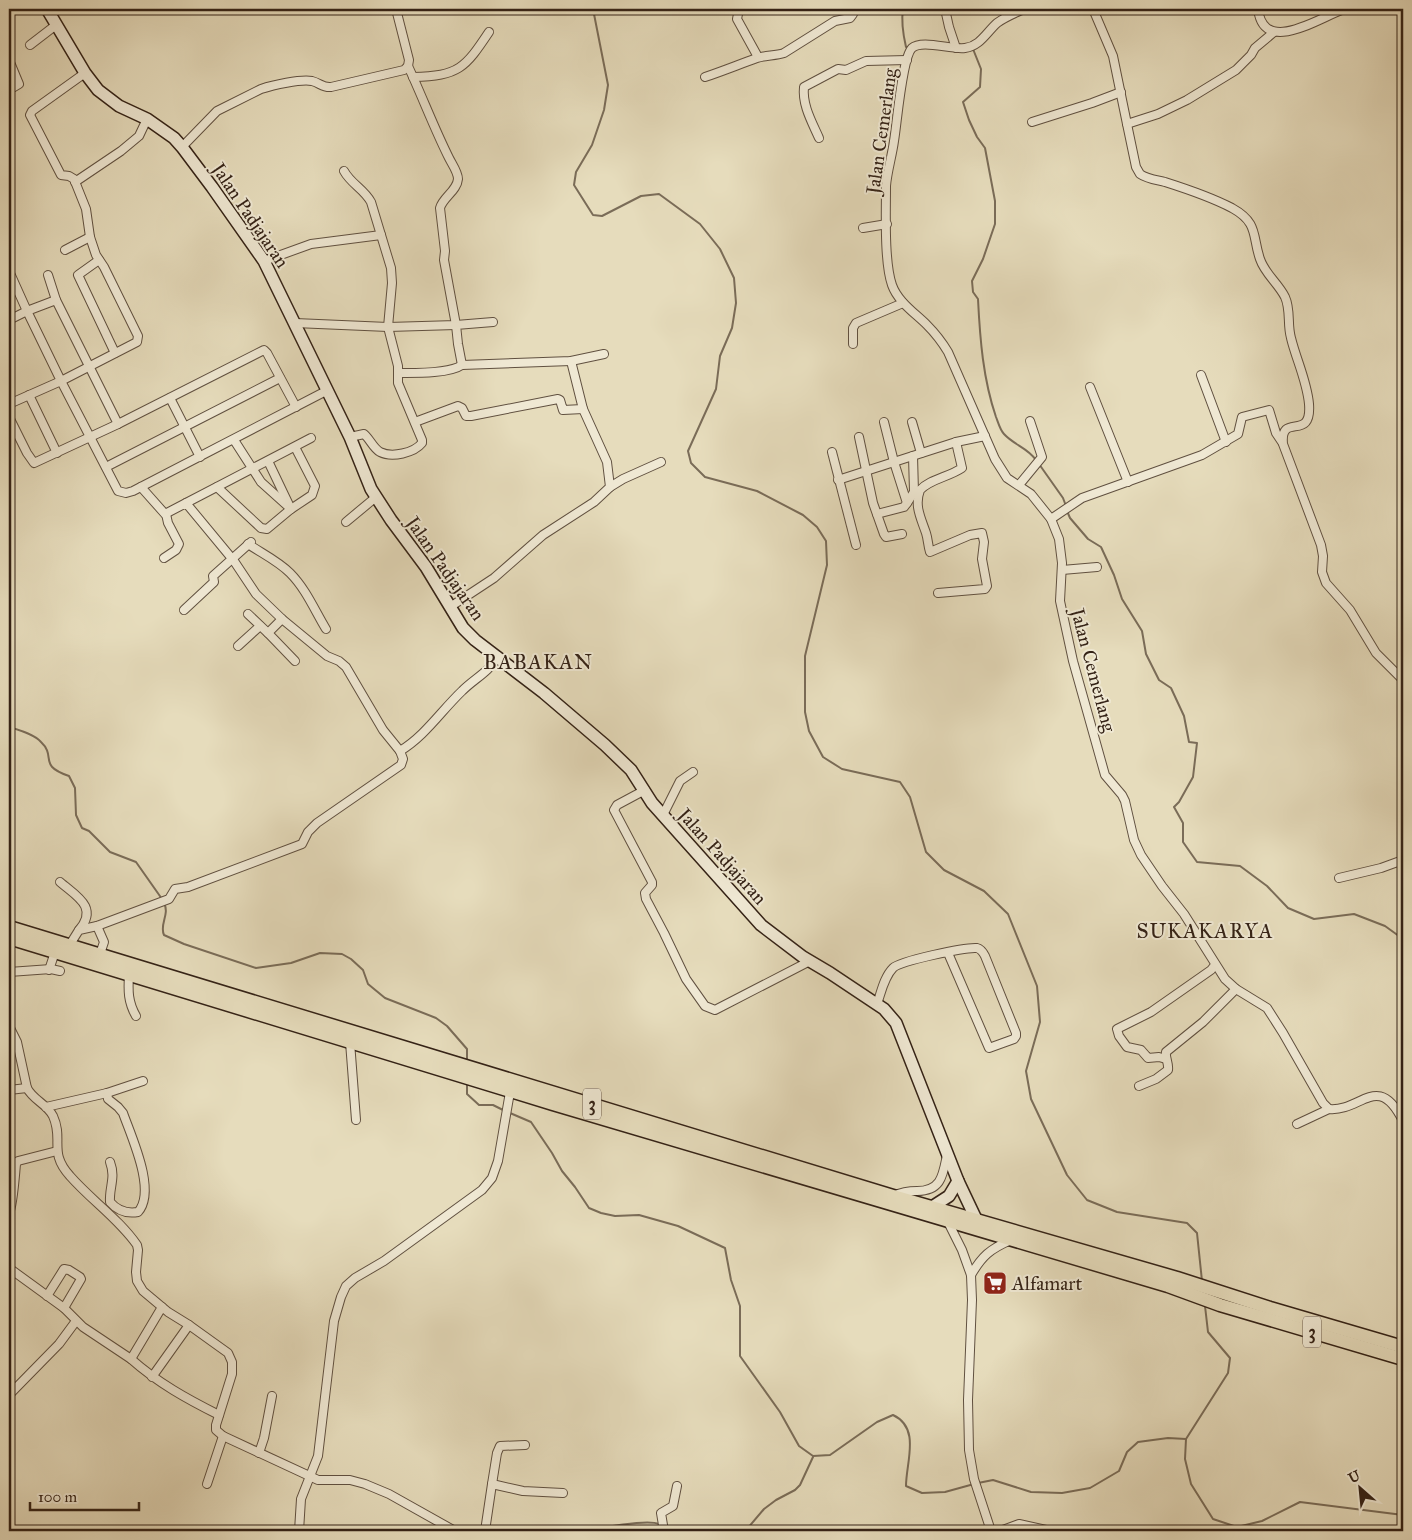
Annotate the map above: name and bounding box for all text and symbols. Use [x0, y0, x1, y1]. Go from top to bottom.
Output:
street label: Jalan Cemerlang [861, 67, 903, 198]
street label: Jalan Padjajaran [205, 157, 294, 273]
street label: Jalan Padjajaran [399, 510, 490, 625]
street label: Jalan Cemerlang [1065, 604, 1121, 735]
district label: BABAKAN [483, 649, 593, 675]
street label: Jalan Padjajaran [671, 802, 772, 910]
district label: SUKAKARYA [1136, 918, 1274, 944]
road number: 3 [583, 1088, 601, 1120]
supermarket icon: Alfamart [982, 1270, 1008, 1296]
place label: Alfamart [1011, 1272, 1082, 1295]
road number: 3 [1303, 1316, 1321, 1348]
north arrow [1334, 1462, 1384, 1512]
text: U [1346, 1466, 1364, 1487]
scale bar [30, 1480, 139, 1512]
text: 100 m [38, 1488, 78, 1506]

